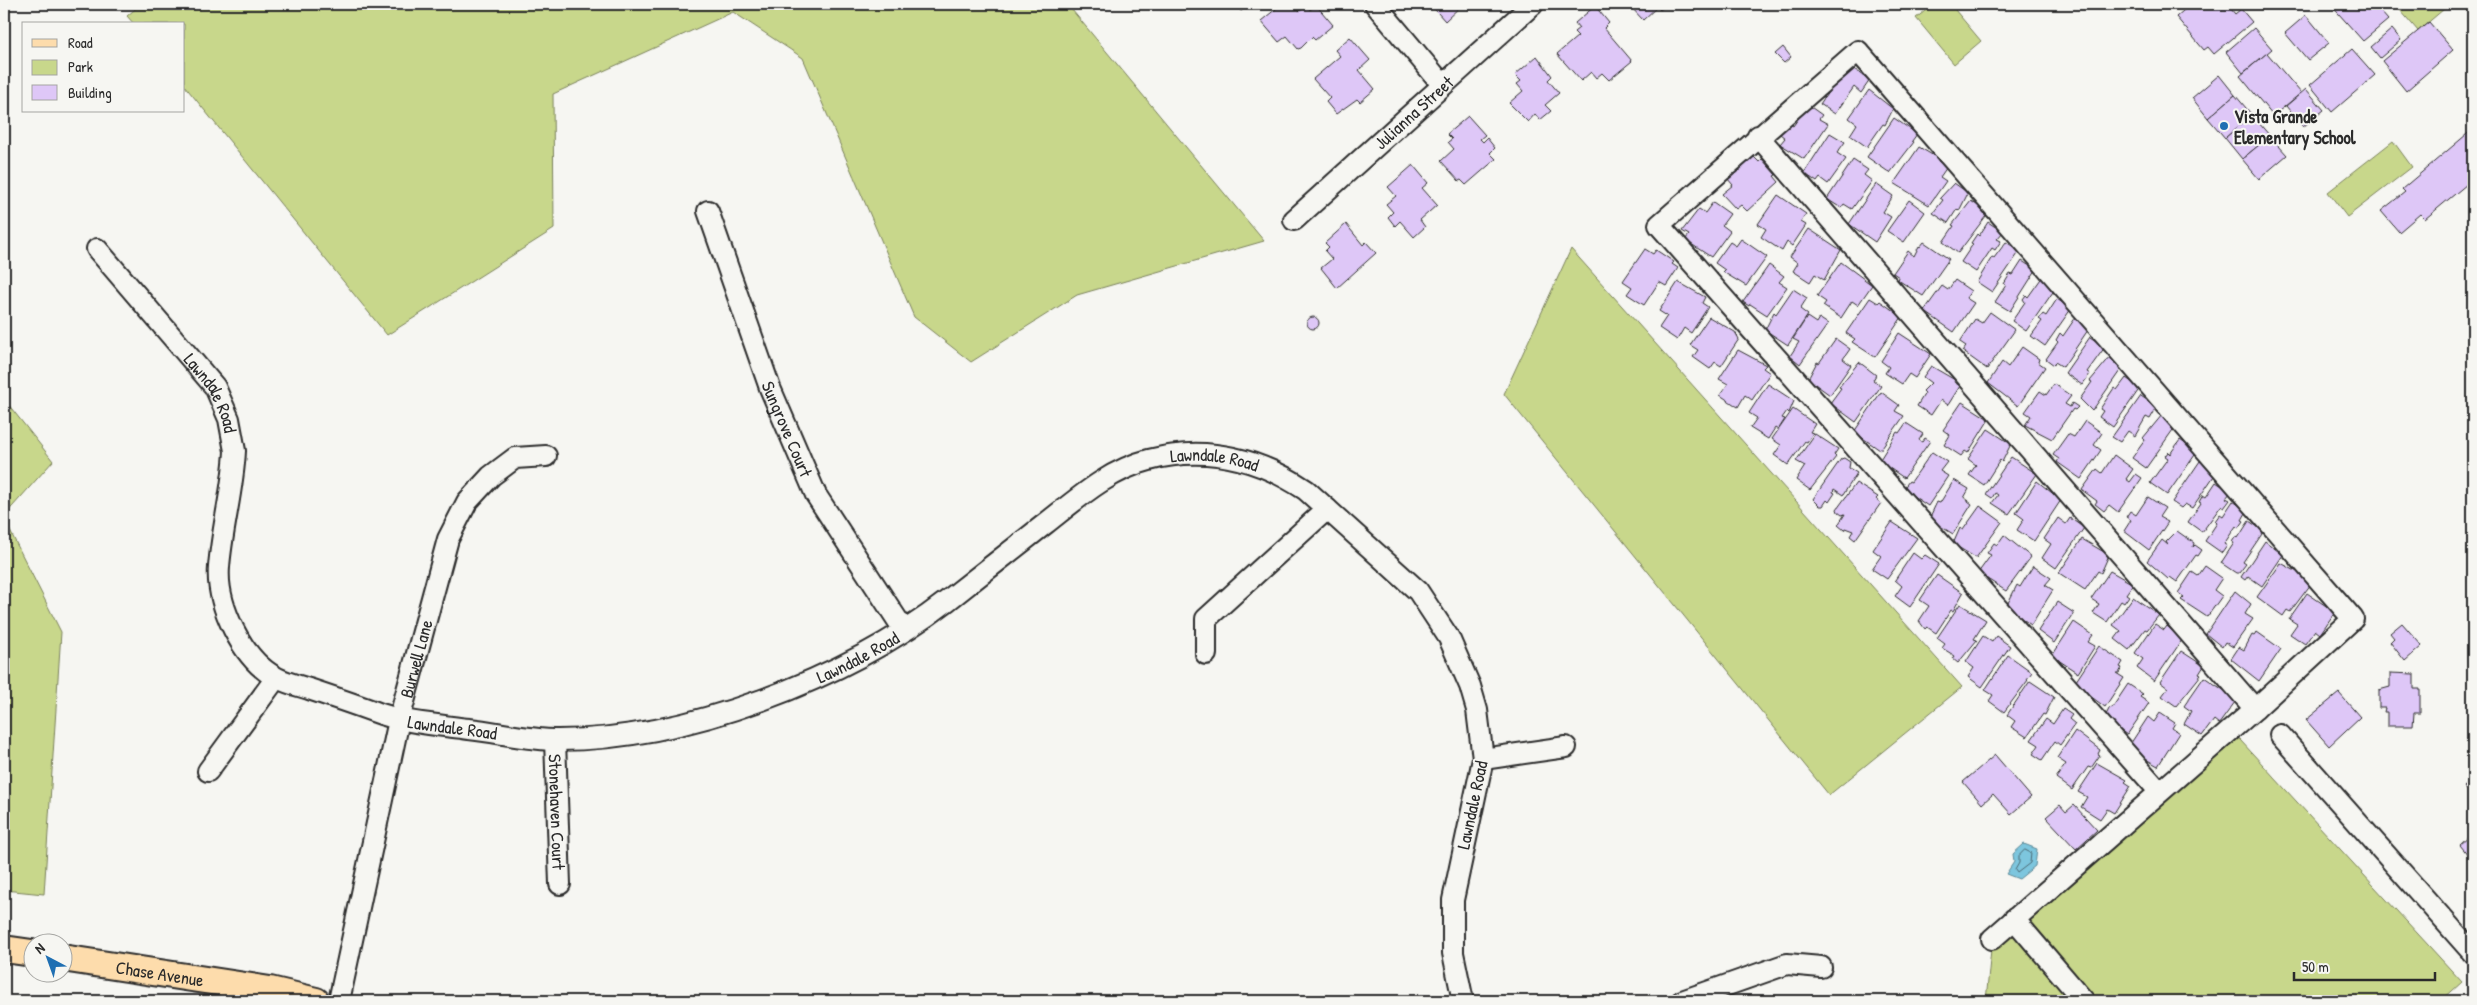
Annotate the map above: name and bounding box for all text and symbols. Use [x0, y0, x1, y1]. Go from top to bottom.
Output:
legend [22, 22, 185, 112]
text: Road [68, 32, 93, 53]
text: Park [68, 56, 93, 77]
street label: Julianna Street [1368, 69, 1459, 155]
text: Building [68, 82, 112, 103]
place label: Vista Grande Elementary School [2234, 104, 2357, 151]
marker: Vista Grande Elementary School [2218, 120, 2230, 132]
street label: Lawndale Road [178, 347, 244, 435]
street label: Sungrove Court [756, 378, 819, 481]
street label: Lawndale Road [1168, 441, 1263, 477]
street label: Burwell Lane [393, 617, 438, 700]
street label: Lawndale Road [812, 625, 904, 689]
street label: Lawndale Road [406, 708, 499, 745]
street label: Stonehaven Court [543, 754, 572, 871]
street label: Lawndale Road [1450, 758, 1494, 852]
north arrow [22, 932, 72, 982]
text: N [30, 938, 49, 957]
scale bar [2294, 950, 2436, 982]
street label: Chase Avenue [114, 954, 205, 992]
text: 50 m [2302, 956, 2329, 977]

